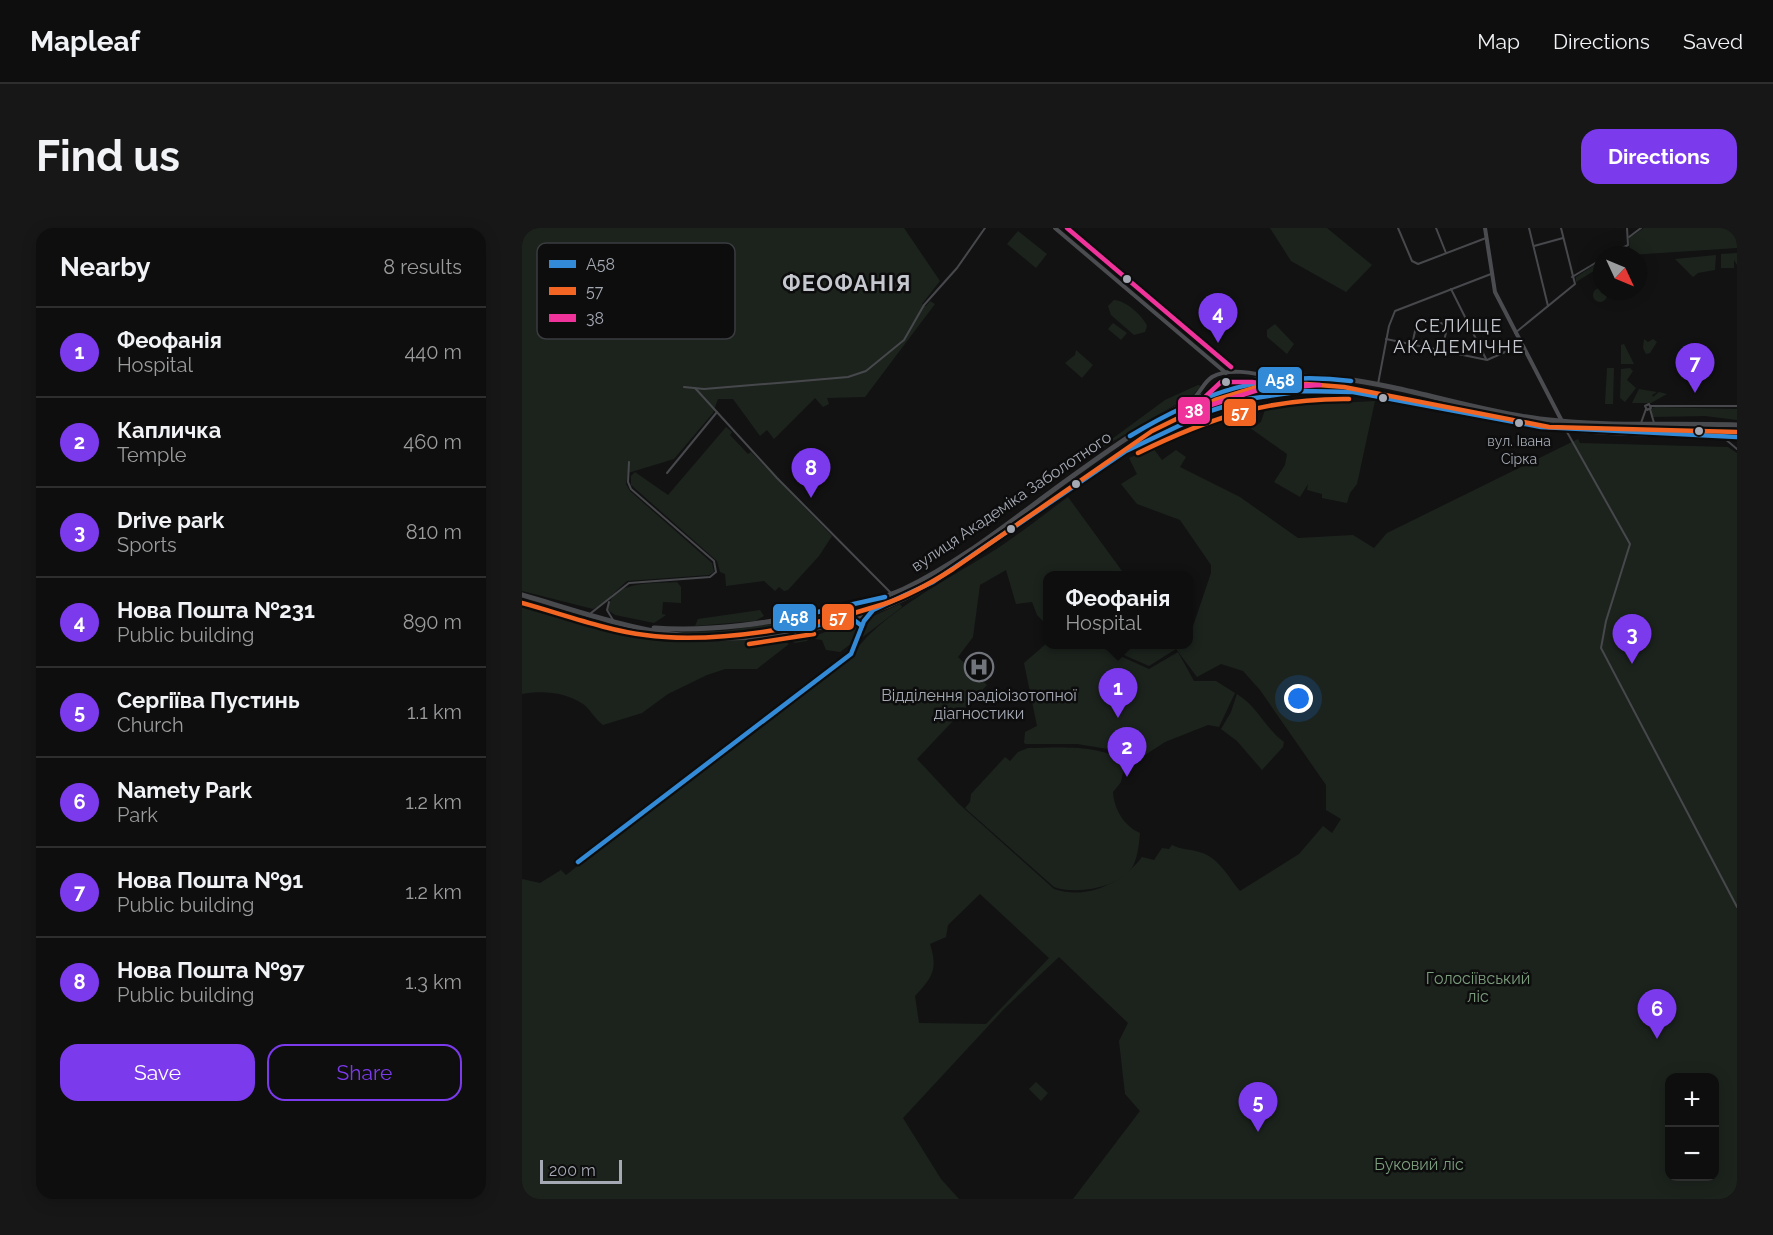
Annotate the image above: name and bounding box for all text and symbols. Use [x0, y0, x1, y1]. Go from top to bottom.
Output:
text: Mapleaf [30, 25, 140, 58]
text: Map [1477, 29, 1520, 54]
text: Directions [1553, 29, 1650, 54]
text: Saved [1683, 29, 1743, 54]
button: Directions [1581, 129, 1737, 184]
text: Find us [36, 132, 180, 181]
legend [537, 243, 735, 339]
north arrow [1593, 246, 1647, 300]
text: Nearby [60, 252, 150, 282]
text: 8 results [383, 255, 462, 279]
text: А58 [586, 255, 615, 274]
district label: ФЕОФАНІЯ [782, 270, 912, 296]
unlabelled marker [1121, 273, 1133, 285]
text: 57 [586, 282, 604, 301]
pin: 4 [1198, 294, 1238, 343]
text: 38 [586, 309, 604, 328]
district label: СЕЛИЩЕ АКАДЕМІЧНЕ [1393, 315, 1525, 357]
text: Феофанія [117, 327, 222, 353]
text: 1 [75, 340, 84, 364]
text: 440 m [404, 340, 462, 364]
pin: 7 [1676, 344, 1714, 393]
text: Hospital [117, 353, 193, 377]
line badge: А58 [1257, 366, 1303, 394]
text: А58 [1265, 371, 1295, 390]
unlabelled marker [1220, 376, 1232, 388]
unlabelled marker [1377, 392, 1389, 404]
line badge: 38 [1177, 396, 1211, 425]
line badge: 57 [1223, 398, 1257, 427]
text: 38 [1185, 401, 1203, 420]
text: 57 [1231, 403, 1249, 422]
text: Капличка [117, 417, 221, 443]
marker: вул. Івана Сірка [1513, 417, 1525, 429]
unlabelled marker [1693, 425, 1705, 437]
street label: вулиця Академіка Заболотного [908, 427, 1115, 576]
text: 2 [74, 430, 85, 454]
text: 460 m [403, 430, 462, 454]
place label: вул. Івана Сірка [1487, 433, 1551, 467]
text: Temple [117, 443, 187, 467]
pin: 8 [792, 448, 830, 498]
unlabelled marker [1070, 478, 1082, 490]
text: Drive park [117, 507, 224, 533]
text: 3 [74, 520, 85, 544]
text: 810 m [406, 520, 462, 544]
unlabelled marker [1005, 523, 1017, 535]
text: Sports [117, 533, 177, 557]
popup [1043, 571, 1193, 649]
text: Феофанія [1066, 585, 1170, 611]
text: Нова Пошта №231 [117, 597, 315, 623]
line badge: А58 [772, 603, 817, 632]
line badge: 57 [821, 603, 855, 631]
text: А58 [779, 608, 809, 627]
text: 57 [829, 608, 847, 627]
text: 4 [74, 610, 85, 634]
text: 890 m [403, 610, 462, 634]
text: Hospital [1066, 611, 1141, 635]
pin: 3 [1612, 614, 1652, 664]
text: Public building [117, 623, 254, 647]
hospital icon: Відділення радіоізотопної діагностики [963, 651, 995, 683]
pin: 1 [1098, 668, 1138, 718]
your location [1284, 684, 1313, 713]
place label: Відділення радіоізотопної діагностики [881, 686, 1077, 723]
text: Сергіїва Пустинь [117, 687, 300, 713]
text: 5 [74, 700, 85, 724]
text: 1.1 km [407, 700, 462, 724]
text: Church [117, 713, 184, 737]
pin: 2 [1108, 728, 1146, 777]
text: Namety Park [117, 777, 252, 803]
text: 6 [73, 790, 86, 814]
text: 1.2 km [405, 790, 462, 814]
text: Park [117, 803, 158, 827]
text: Нова Пошта №91 [117, 867, 303, 893]
text: 7 [74, 880, 85, 904]
text: 1.2 km [405, 880, 462, 904]
text: Public building [117, 893, 254, 917]
text: Нова Пошта №97 [117, 957, 305, 983]
park label: Голосіївський ліс [1426, 969, 1530, 1006]
text: 8 [73, 970, 86, 994]
text: 1.3 km [405, 970, 462, 994]
text: Public building [117, 983, 254, 1007]
pin: 6 [1638, 990, 1676, 1039]
button: Save [60, 1044, 255, 1101]
button: Share [267, 1044, 462, 1101]
map controls [1665, 1073, 1719, 1181]
button: + [1665, 1073, 1719, 1127]
pin: 5 [1238, 1082, 1278, 1132]
button: − [1665, 1127, 1719, 1181]
park label: Буковий ліс [1374, 1155, 1464, 1174]
scale bar [540, 1157, 622, 1184]
text: 200 m [549, 1161, 596, 1180]

